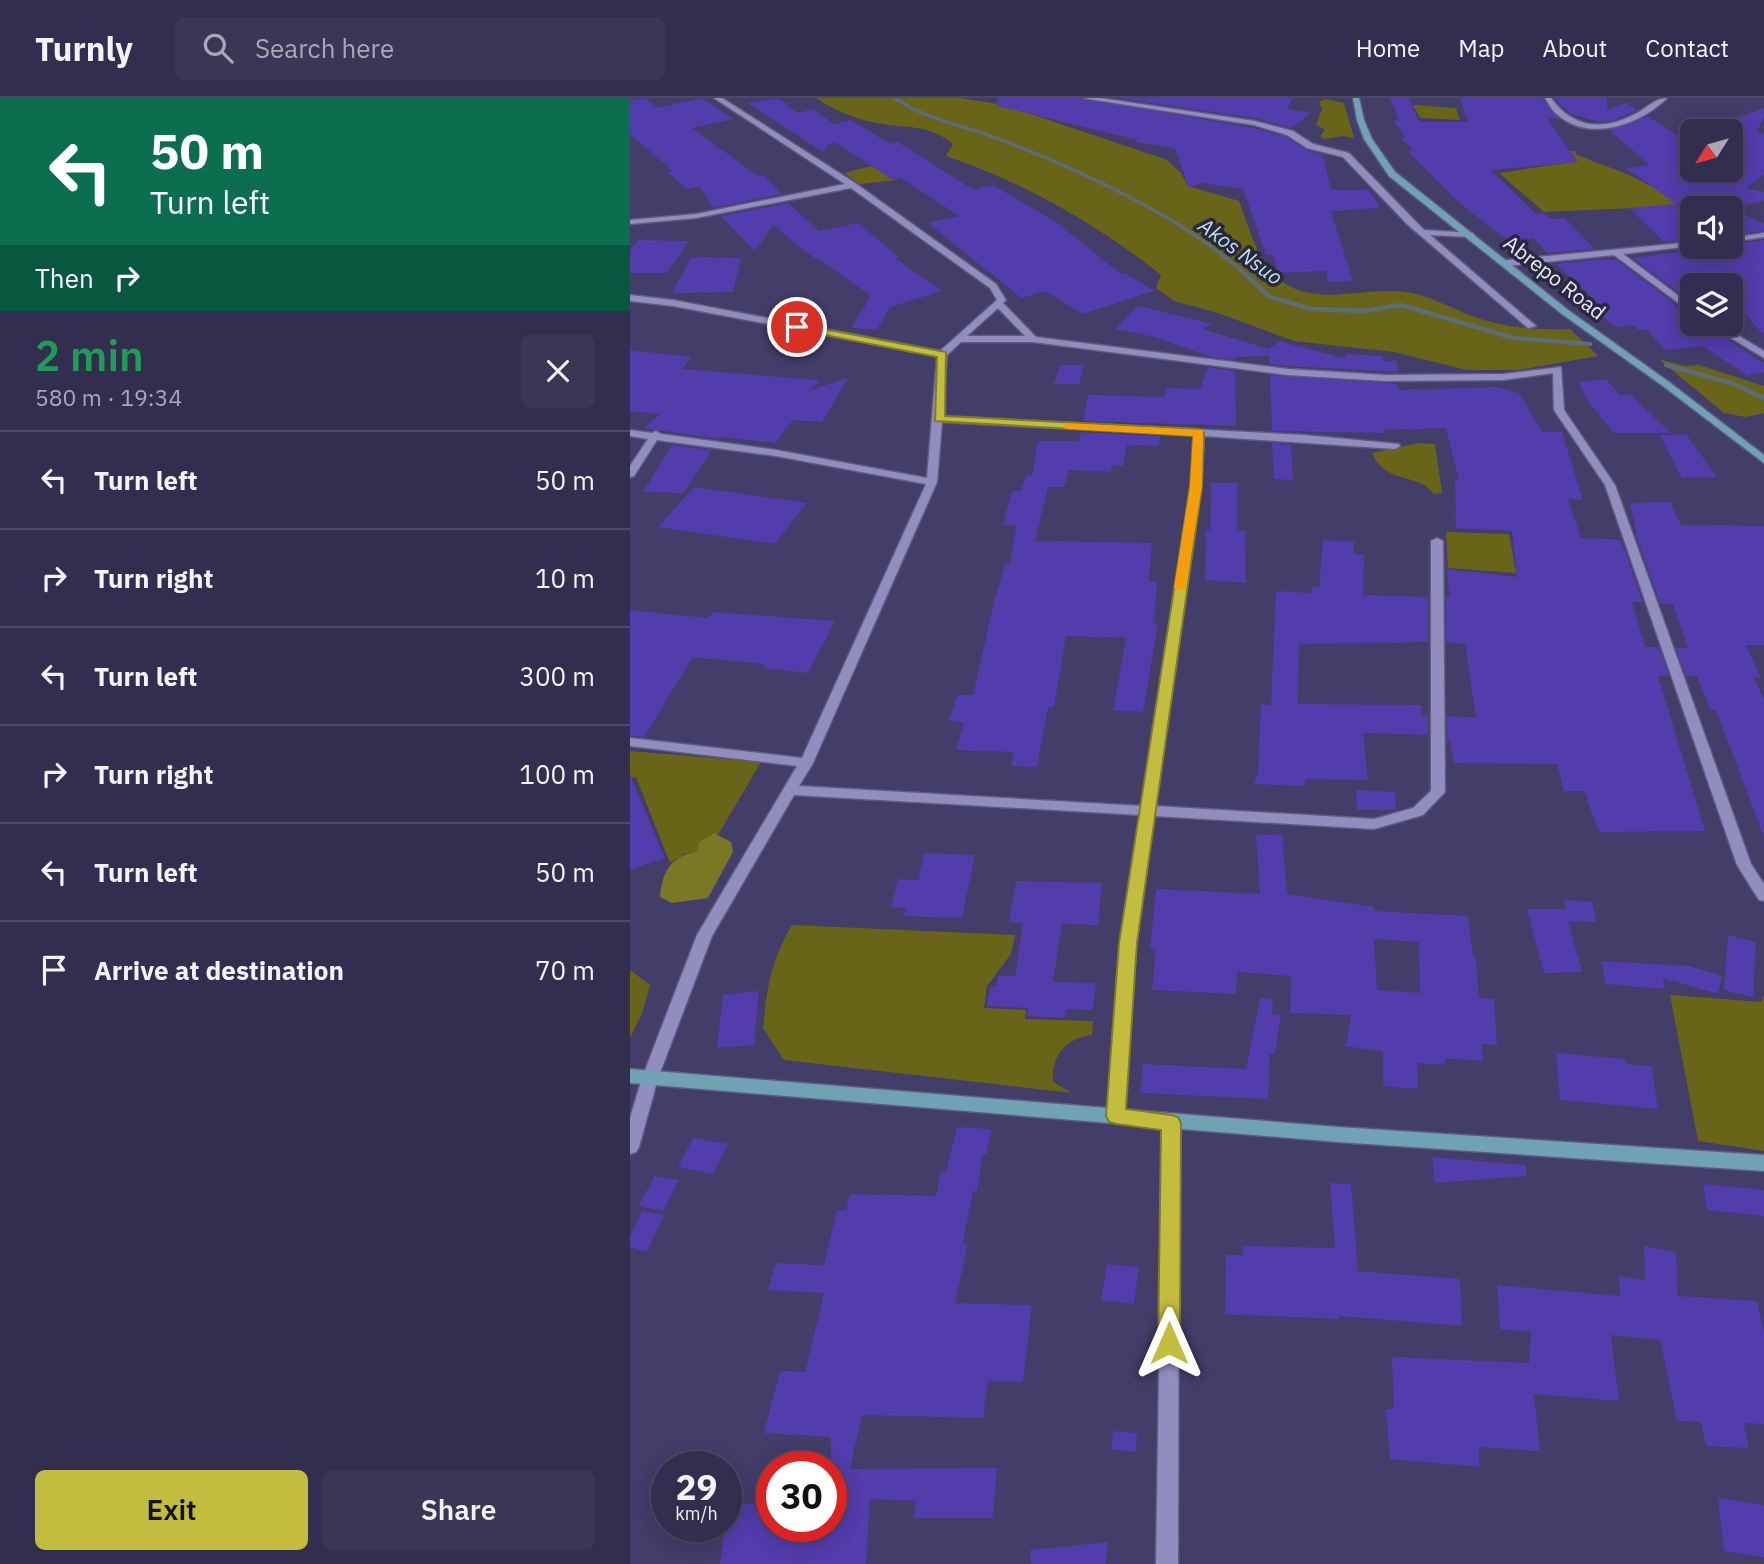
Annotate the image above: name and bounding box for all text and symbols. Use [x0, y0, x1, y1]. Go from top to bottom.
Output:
search box [175, 17, 665, 80]
text: Turnly [35, 27, 133, 70]
icon: search [199, 29, 237, 67]
text: Search here [255, 31, 394, 65]
text: Home [1356, 32, 1420, 64]
text: Map [1458, 32, 1504, 64]
text: About [1542, 32, 1607, 64]
text: Contact [1645, 32, 1729, 64]
text: 50 m [150, 119, 264, 182]
north arrow [1680, 119, 1743, 182]
map controls [1680, 119, 1743, 336]
icon: left [35, 126, 126, 217]
text: Turn left [150, 181, 270, 223]
button: sound [1680, 196, 1743, 259]
water label: Akos Nsuo [1192, 210, 1289, 291]
street label: Abrepo Road [1498, 228, 1612, 326]
icon: right [108, 259, 146, 297]
text: Then [35, 261, 94, 295]
button: layers [1680, 273, 1743, 336]
pin [767, 297, 827, 357]
icon: arrive [778, 308, 816, 346]
text: 2 min [35, 328, 144, 383]
button: close [521, 334, 595, 408]
text: 580 m · 19:34 [35, 382, 182, 412]
icon: left [35, 461, 73, 499]
text: Turn left [94, 463, 197, 497]
text: 50 m [535, 463, 595, 497]
icon: right [35, 559, 73, 597]
text: Turn right [94, 561, 213, 595]
text: 10 m [535, 561, 595, 595]
icon: left [35, 657, 73, 695]
text: Turn left [94, 659, 197, 693]
text: 300 m [519, 659, 595, 693]
icon: right [35, 755, 73, 793]
text: Turn right [94, 757, 213, 791]
text: 100 m [519, 757, 595, 791]
icon: left [35, 853, 73, 891]
text: Turn left [94, 855, 197, 889]
text: 50 m [535, 855, 595, 889]
icon: arrive [35, 951, 73, 989]
text: Arrive at destination [94, 953, 344, 987]
text: 70 m [535, 953, 595, 987]
position arrow [1132, 1306, 1206, 1380]
speed limit sign: 30 [756, 1451, 847, 1542]
text: 29 [675, 1464, 718, 1510]
button: Exit [35, 1470, 308, 1550]
button: Share [322, 1470, 595, 1550]
text: km/h [675, 1502, 718, 1525]

